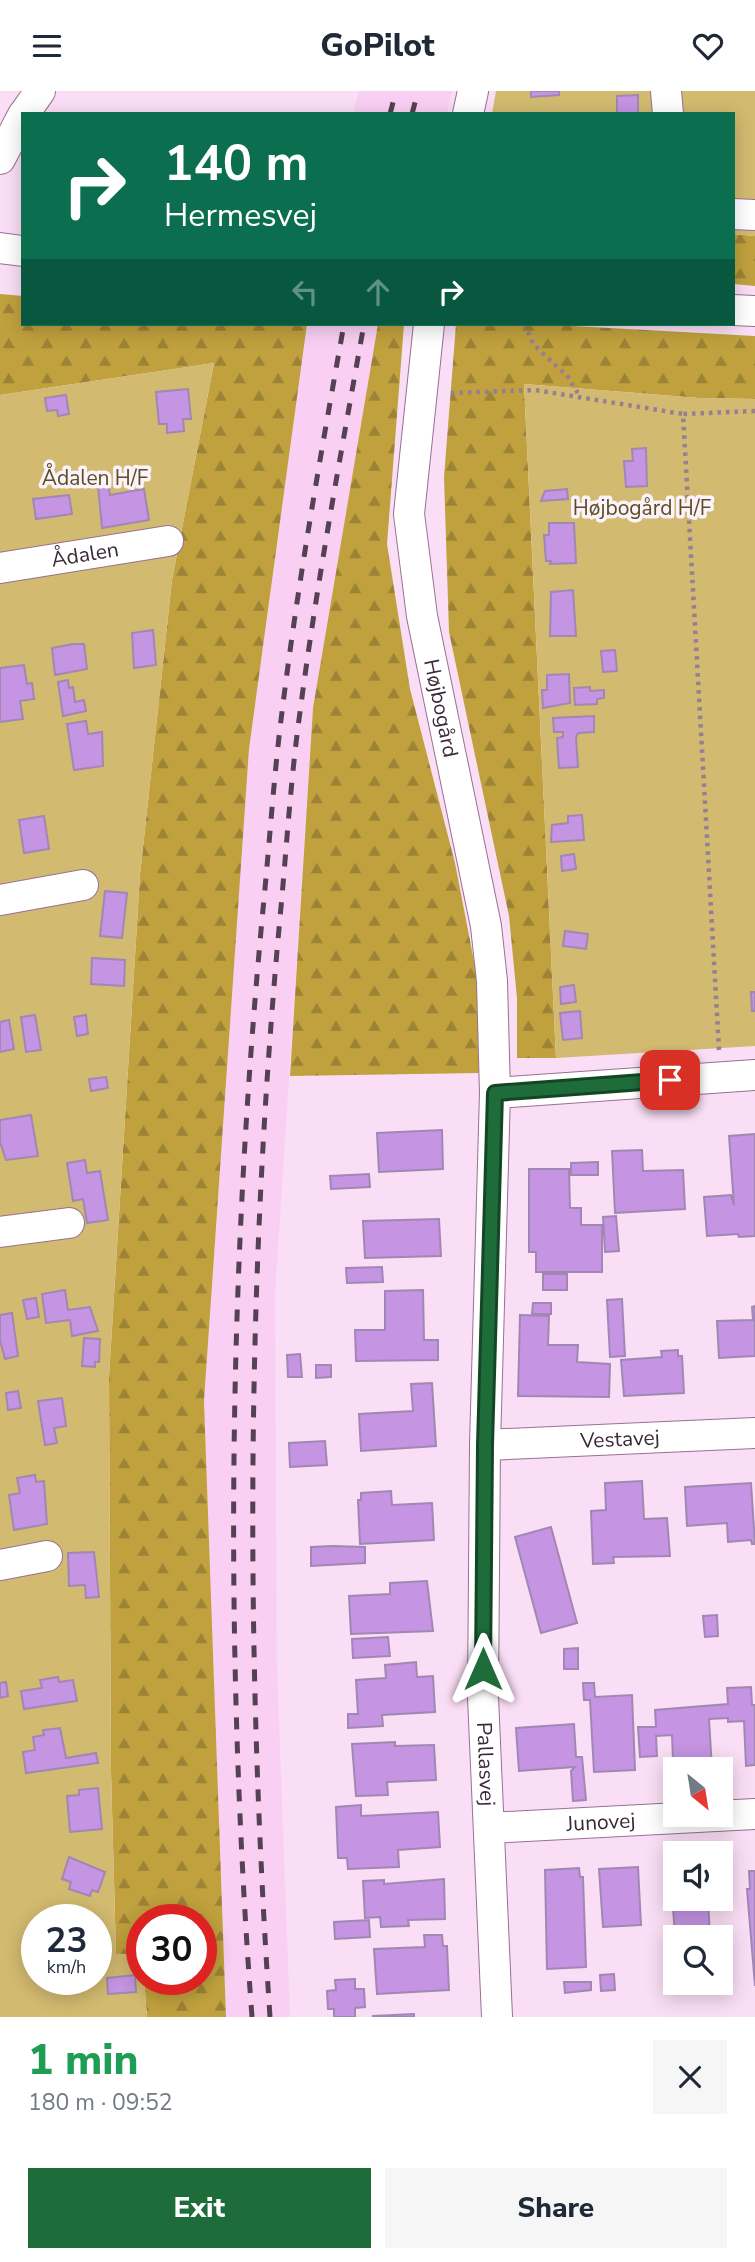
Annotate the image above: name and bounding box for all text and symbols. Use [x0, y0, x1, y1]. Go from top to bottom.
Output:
text: GoPilot [320, 24, 435, 67]
icon: menu [28, 27, 66, 65]
icon: heart [689, 27, 727, 65]
text: 140 m [164, 130, 308, 197]
icon: right [49, 140, 140, 231]
text: Hermesvej [164, 194, 317, 237]
icon: left [286, 273, 324, 311]
icon: ahead [359, 273, 397, 311]
icon: right [432, 273, 470, 311]
park label: Ådalen H/F [42, 463, 148, 492]
park label: Højbogård H/F [573, 494, 711, 522]
street label: Ådalen [49, 535, 121, 574]
street label: Højbogård [417, 657, 465, 760]
pin [640, 1050, 700, 1110]
icon: arrive [651, 1061, 689, 1099]
street label: Vestavej [578, 1423, 660, 1455]
position arrow [446, 1632, 520, 1706]
street label: Pallasvej [470, 1721, 502, 1807]
north arrow [663, 1757, 733, 1827]
map controls [663, 1757, 733, 1995]
street label: Junovej [565, 1806, 636, 1838]
button: sound [663, 1841, 733, 1911]
speed limit sign: 30 [126, 1904, 217, 1995]
text: 23 [45, 1917, 88, 1964]
button: search [663, 1925, 733, 1995]
text: km/h [47, 1955, 86, 1979]
text: 1 min [28, 2032, 138, 2089]
button: close [653, 2040, 727, 2114]
text: 180 m · 09:52 [28, 2087, 173, 2118]
button: Exit [28, 2168, 371, 2248]
button: Share [385, 2168, 727, 2248]

